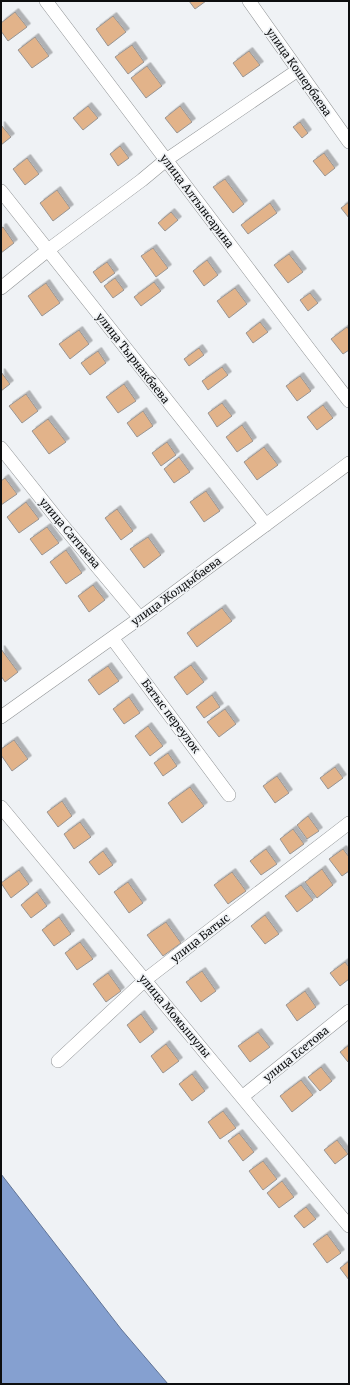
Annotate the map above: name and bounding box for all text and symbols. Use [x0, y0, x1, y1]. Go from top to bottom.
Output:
street label: улица Кошербаева [263, 25, 335, 119]
street label: улица Алтынсарина [157, 151, 237, 251]
street label: улица Тырнакбаева [93, 310, 173, 406]
street label: улица Сатпаева [36, 495, 104, 571]
street label: улица Жолдыбаева [128, 554, 224, 628]
street label: Батыс переулок [139, 676, 203, 756]
street label: улица Батыс [168, 910, 233, 965]
street label: улица Момышулы [136, 971, 214, 1061]
street label: улица Есетова [260, 1023, 332, 1085]

